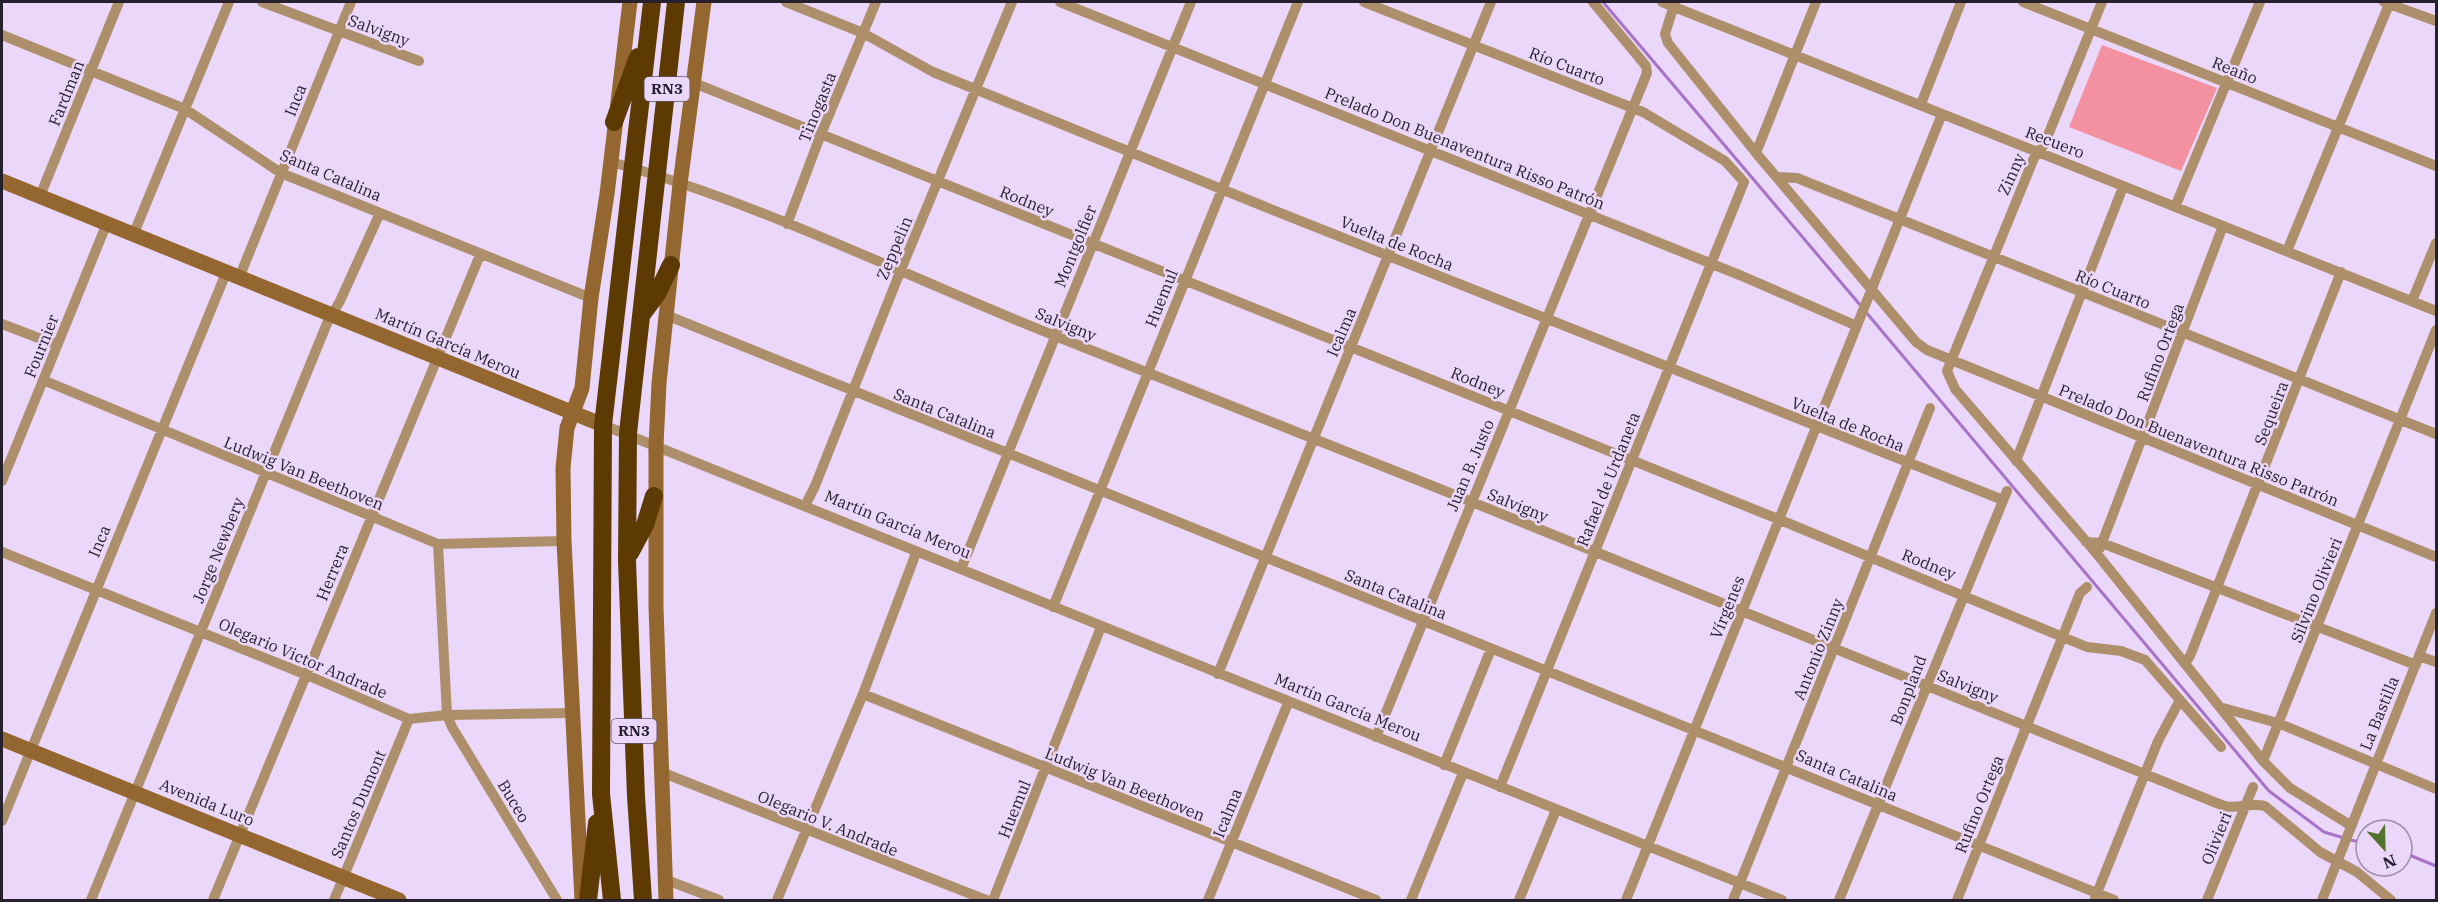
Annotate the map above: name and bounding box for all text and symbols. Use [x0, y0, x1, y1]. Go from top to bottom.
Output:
street label: Salvigny [346, 10, 413, 50]
street label: Río Cuarto [1526, 42, 1608, 90]
street label: Reaño [2209, 52, 2261, 88]
street label: Fardman [44, 57, 88, 129]
street label: Tinogasta [794, 69, 840, 145]
road number: RN3 [644, 77, 690, 101]
street label: Inca [280, 81, 310, 119]
street label: Prelado Don Buenaventura Risso Patrón [1322, 82, 1608, 214]
street label: Recuero [2023, 122, 2087, 162]
street label: Santa Catalina [277, 145, 385, 205]
street label: Zinny [1993, 149, 2029, 198]
street label: Rodney [997, 181, 1057, 221]
street label: Montgolfier [1049, 202, 1101, 290]
street label: Vuelta de Rocha [1337, 211, 1457, 275]
street label: Zeppelin [872, 213, 916, 283]
street label: Río Cuarto [2072, 265, 2154, 313]
street label: Huemul [1140, 266, 1182, 330]
street label: Rufino Ortega [2132, 300, 2188, 404]
street label: Martín García Merou [372, 303, 524, 383]
street label: Salvigny [1033, 303, 1100, 345]
street label: Icalma [1322, 304, 1360, 360]
street label: Fournier [19, 312, 63, 380]
street label: Rodney [1448, 362, 1508, 402]
street label: Sequeira [2250, 378, 2292, 448]
street label: Prelado Don Buenaventura Risso Patrón [2056, 379, 2342, 511]
street label: Santa Catalina [891, 383, 999, 443]
street label: Vuelta de Rocha [1788, 392, 1908, 456]
street label: Rafael de Urdaneta [1572, 409, 1644, 549]
street label: Juan B. Justo [1442, 416, 1498, 514]
street label: Ludwig Van Beethoven [221, 432, 387, 514]
street label: Salvigny [1485, 484, 1552, 526]
street label: Martín García Merou [822, 485, 974, 563]
street label: Jorge Newbery [188, 494, 248, 606]
street label: Inca [83, 522, 115, 560]
street label: Silvino Olivieri [2286, 535, 2346, 645]
street label: Herrera [312, 540, 353, 603]
street label: Rodney [1899, 544, 1959, 584]
street label: Santa Catalina [1342, 564, 1450, 624]
street label: Vírgenes [1705, 573, 1749, 641]
street label: Antonio Zinny [1789, 595, 1848, 703]
street label: Olegario Victor Andrade [216, 613, 390, 703]
street label: Bonpland [1886, 652, 1931, 728]
street label: Salvigny [1935, 665, 2002, 707]
street label: Martín García Merou [1272, 668, 1424, 746]
street label: La Bastilla [2355, 673, 2403, 753]
road number: RN3 [612, 719, 656, 743]
street label: Ludwig Van Beethoven [1042, 743, 1208, 825]
street label: Santa Catalina [1793, 745, 1901, 805]
street label: Santos Dumont [326, 746, 390, 861]
street label: Rufino Ortega [1950, 752, 2008, 856]
street label: Avenida Luro [157, 774, 257, 830]
street label: Buceo [494, 776, 534, 826]
street label: Huemul [993, 777, 1035, 841]
street label: Icalma [1208, 785, 1246, 841]
street label: Olegario V. Andrade [755, 786, 901, 860]
street label: Olivieri [2196, 808, 2236, 868]
north arrow [2354, 818, 2414, 878]
text: N [2380, 850, 2399, 874]

